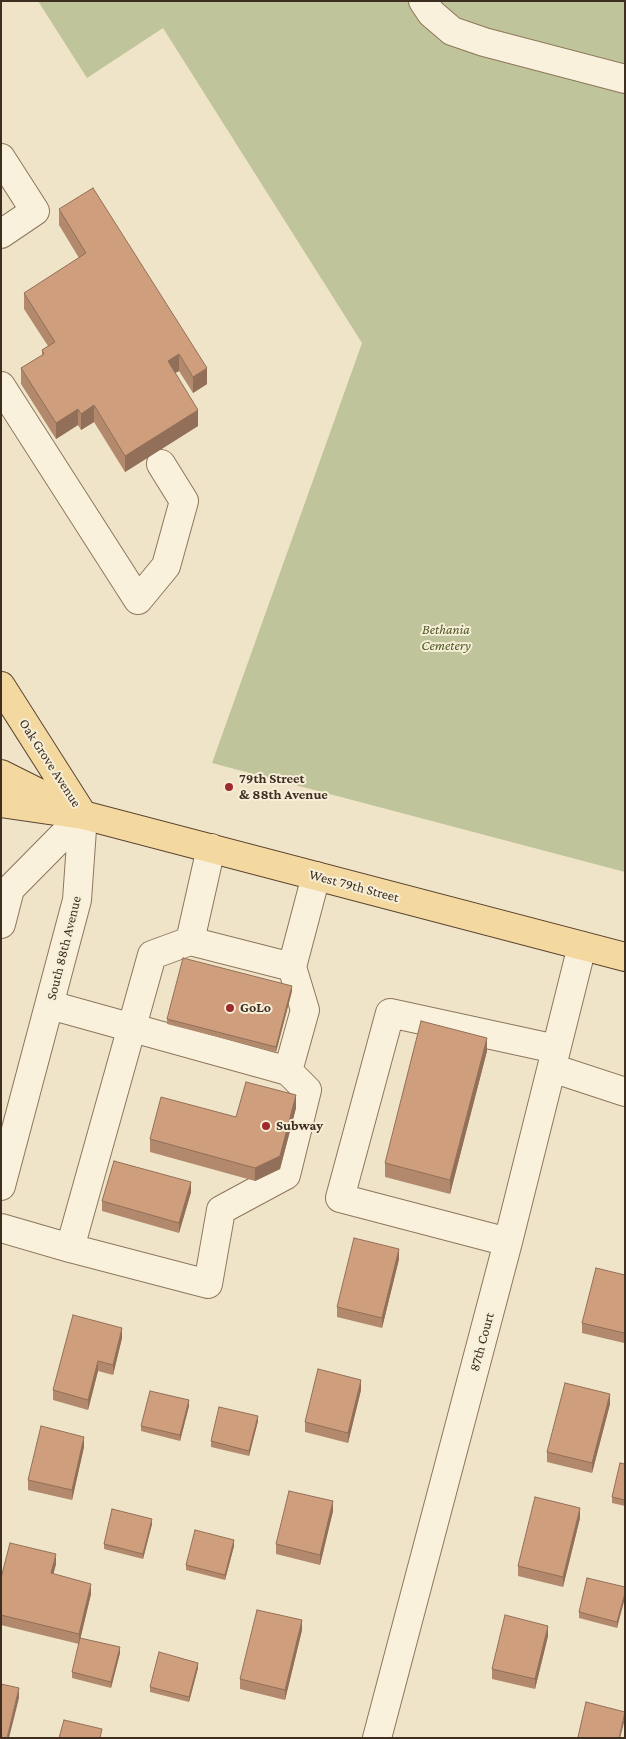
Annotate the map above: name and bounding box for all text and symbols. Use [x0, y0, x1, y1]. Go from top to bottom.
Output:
park label: Bethania Cemetery [421, 622, 471, 654]
street label: Oak Grove Avenue [15, 716, 85, 810]
place label: 79th Street & 88th Avenue [239, 771, 328, 804]
marker: 79th Street & 88th Avenue [223, 781, 235, 793]
street label: West 79th Street [307, 866, 401, 906]
street label: South 88th Avenue [43, 894, 85, 1002]
place label: GoLo [240, 1000, 271, 1016]
marker: GoLo [224, 1002, 236, 1014]
place label: Subway [276, 1118, 323, 1134]
marker: Subway [260, 1120, 272, 1132]
street label: 87th Court [466, 1311, 498, 1373]

